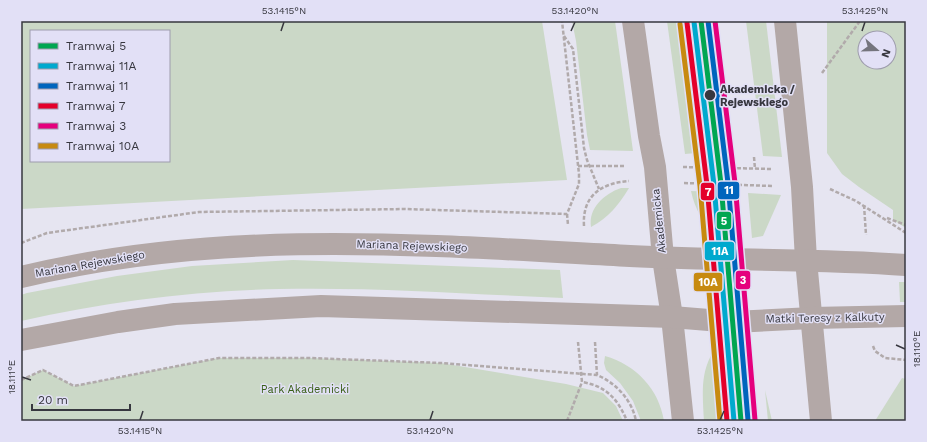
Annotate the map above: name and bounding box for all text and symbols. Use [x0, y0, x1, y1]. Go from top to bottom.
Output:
text: 53.1415°N [262, 5, 306, 16]
text: 53.1420°N [551, 5, 599, 16]
text: 53.1425°N [842, 5, 888, 16]
legend [30, 30, 170, 162]
north arrow [857, 30, 897, 70]
text: Tramwaj 5 [66, 39, 126, 53]
text: N [878, 47, 893, 59]
text: Tramwaj 11A [66, 59, 136, 73]
text: Tramwaj 11 [66, 79, 128, 93]
place label: Akademicka / Rejewskiego [720, 83, 795, 109]
marker: Akademicka / Rejewskiego [703, 88, 717, 102]
text: Tramwaj 7 [66, 99, 126, 113]
text: Tramwaj 3 [66, 119, 126, 133]
text: Tramwaj 10A [66, 139, 139, 153]
line badge: 11 [717, 181, 740, 200]
line badge: 7 [700, 182, 715, 201]
text: 11 [724, 184, 734, 197]
text: 7 [705, 186, 712, 199]
street label: Akademicka [649, 188, 669, 254]
line badge: 5 [716, 211, 732, 230]
text: 5 [721, 215, 727, 228]
street label: Mariana Rejewskiego [356, 238, 468, 254]
line badge: 11A [704, 241, 735, 261]
text: 11A [712, 245, 729, 258]
street label: Mariana Rejewskiego [34, 248, 146, 280]
line badge: 3 [735, 270, 751, 290]
line badge: 10A [693, 272, 723, 292]
text: 3 [740, 274, 747, 287]
text: 10A [698, 276, 718, 289]
street label: Matki Teresy z Kalkuty [765, 310, 885, 326]
text: 18.110°E [911, 331, 922, 367]
text: 18.111°E [6, 360, 17, 394]
park label: Park Akademicki [261, 383, 349, 396]
scale bar [32, 386, 130, 412]
text: 20 m [38, 393, 68, 407]
text: 53.1415°N [118, 425, 162, 436]
text: 53.1420°N [406, 425, 454, 436]
text: 53.1425°N [697, 425, 743, 436]

